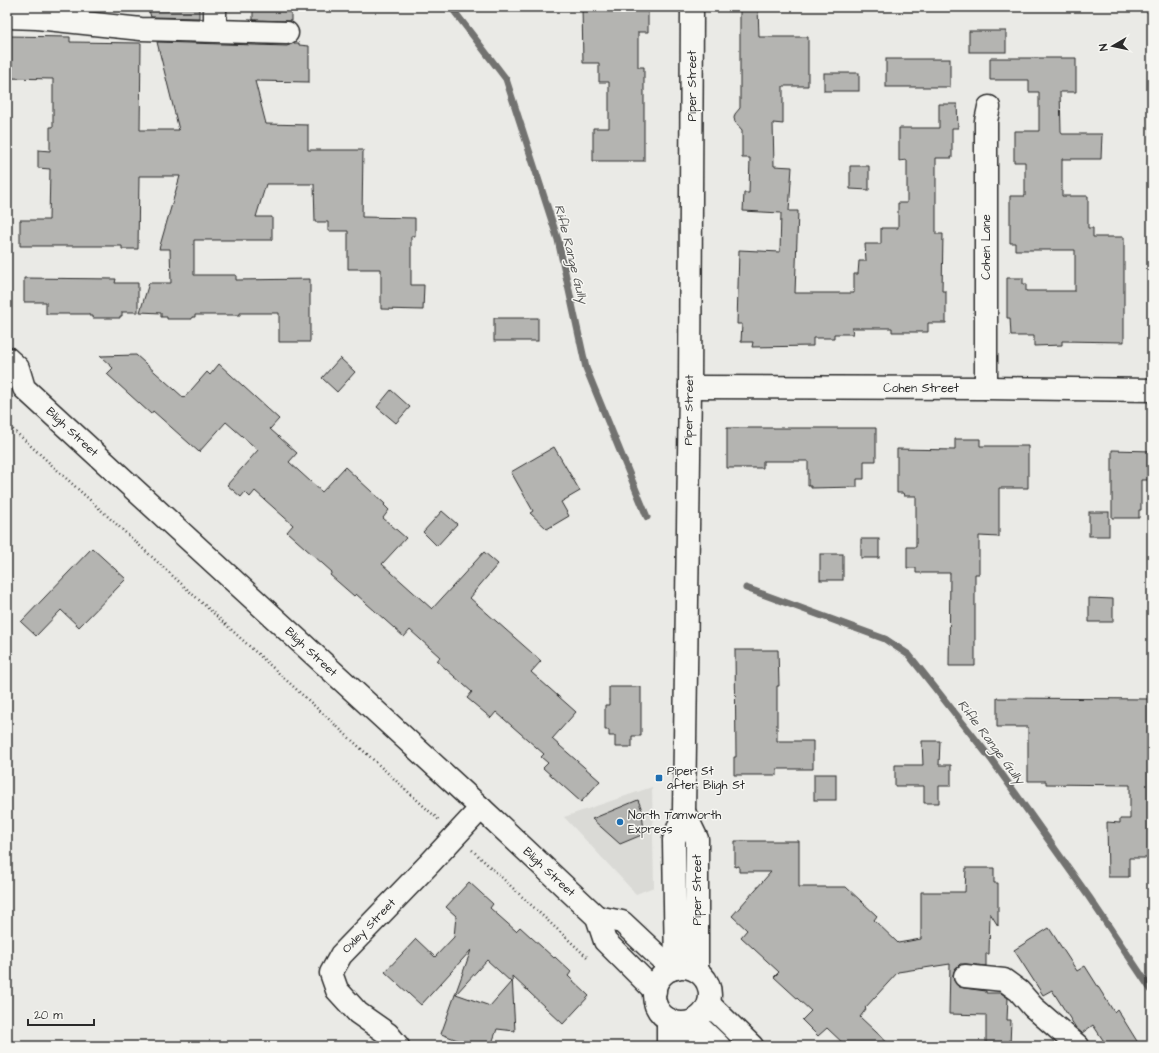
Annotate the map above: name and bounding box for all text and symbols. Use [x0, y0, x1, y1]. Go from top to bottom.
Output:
north arrow [1093, 26, 1133, 66]
text: N [1096, 43, 1112, 52]
street label: Piper Street [684, 50, 701, 122]
water label: Rifle Range Gully [549, 203, 592, 307]
street label: Cohen Lane [978, 214, 995, 280]
street label: Piper Street [680, 374, 698, 446]
street label: Cohen Street [883, 380, 959, 397]
street label: Bligh Street [41, 403, 102, 462]
street label: Bligh Street [280, 623, 341, 682]
water label: Rifle Range Gully [953, 696, 1030, 790]
place label: Piper St after Bligh St [667, 763, 745, 795]
marker: Piper St after Bligh St [654, 773, 664, 783]
place label: North Tamworth Express [628, 807, 721, 838]
marker: North Tamworth Express [615, 817, 625, 827]
street label: Bligh Street [518, 843, 579, 902]
street label: Piper Street [689, 854, 706, 926]
street label: Oxley Street [338, 895, 400, 958]
scale bar [28, 1001, 94, 1027]
text: 20 m [34, 1007, 63, 1024]

